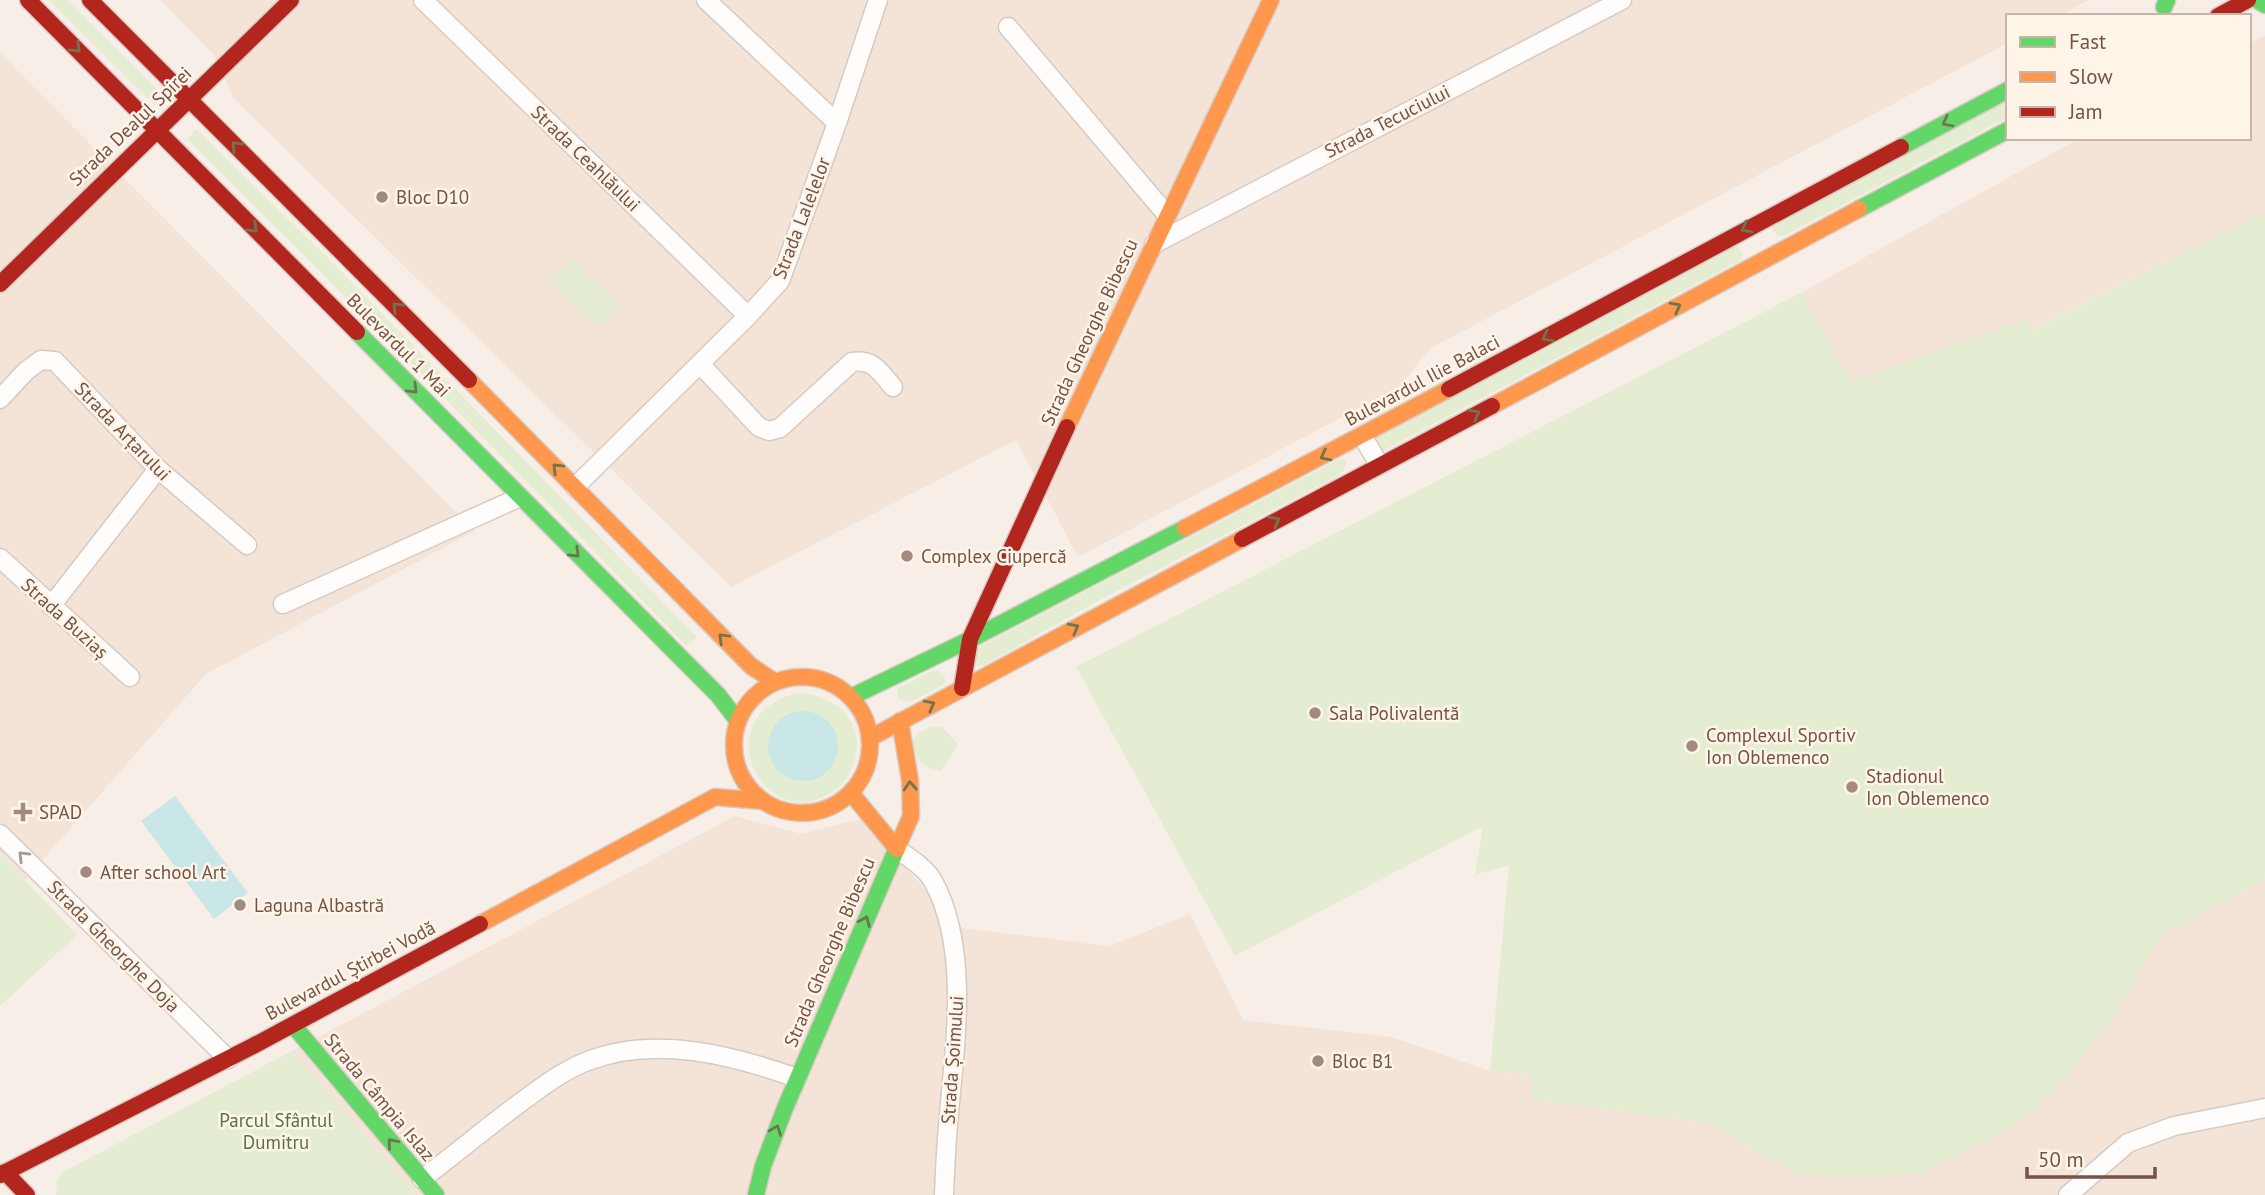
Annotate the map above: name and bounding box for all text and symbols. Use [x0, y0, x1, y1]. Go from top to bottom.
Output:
legend [2006, 14, 2251, 140]
text: Fast [2069, 28, 2106, 55]
one-way arrow [68, 40, 81, 53]
street label: Strada Dealul Spirei [63, 61, 197, 191]
text: Slow [2069, 63, 2113, 90]
street label: Strada Tecuciului [1320, 79, 1454, 163]
text: Jam [2068, 98, 2103, 125]
street label: Strada Ceahlăului [526, 100, 646, 216]
one-way arrow [1942, 113, 1955, 127]
one-way arrow [232, 141, 245, 154]
street label: Strada Lalelelor [767, 153, 835, 282]
place label: Bloc D10 [396, 185, 469, 209]
marker: Bloc D10 [374, 189, 390, 205]
one-way arrow [245, 219, 258, 232]
one-way arrow [1741, 220, 1754, 233]
street label: Strada Gheorghe Bibescu [1035, 235, 1143, 429]
street label: Bulevardul 1 Mai [342, 288, 456, 402]
one-way arrow [392, 302, 405, 315]
one-way arrow [1669, 302, 1682, 316]
street label: Bulevardul Ilie Balaci [1340, 329, 1504, 431]
one-way arrow [1541, 329, 1554, 342]
street label: Strada Arțarului [70, 377, 176, 485]
one-way arrow [405, 381, 418, 394]
one-way arrow [1468, 408, 1480, 422]
one-way arrow [1319, 448, 1332, 461]
one-way arrow [552, 464, 565, 477]
one-way arrow [1267, 515, 1280, 529]
one-way arrow [567, 544, 580, 557]
place label: Complex Ciupercă [921, 544, 1067, 568]
marker: Complex Ciupercă [899, 548, 915, 564]
street label: Strada Buziaș [16, 572, 114, 664]
one-way arrow [1067, 623, 1079, 637]
one-way arrow [718, 634, 731, 647]
one-way arrow [923, 700, 935, 713]
place label: Sala Polivalentă [1329, 701, 1459, 725]
marker: Sala Polivalentă [1307, 705, 1323, 721]
place label: Complexul Sportiv Ion Oblemenco [1706, 723, 1856, 769]
marker: Complexul Sportiv Ion Oblemenco [1684, 738, 1700, 754]
place label: Stadionul Ion Oblemenco [1866, 764, 1989, 810]
marker: Stadionul Ion Oblemenco [1844, 779, 1860, 795]
one-way arrow [903, 781, 918, 792]
place label: SPAD [39, 800, 82, 824]
marker: SPAD [13, 802, 33, 822]
one-way arrow [18, 852, 31, 865]
street label: Strada Gheorghe Bibescu [778, 854, 880, 1050]
place label: After school Art [100, 860, 227, 884]
marker: After school Art [78, 864, 94, 880]
street label: Strada Gheorghe Doja [43, 875, 185, 1017]
place label: Laguna Albastră [254, 893, 384, 917]
marker: Laguna Albastră [232, 897, 248, 913]
street label: Bulevardul Știrbei Vodă [261, 915, 439, 1025]
one-way arrow [857, 916, 871, 928]
street label: Strada Șoimului [936, 995, 968, 1125]
street label: Strada Câmpia Islaz [319, 1028, 441, 1166]
place label: Bloc B1 [1332, 1049, 1393, 1073]
marker: Bloc B1 [1310, 1053, 1326, 1069]
park label: Parcul Sfântul Dumitru [219, 1108, 333, 1154]
one-way arrow [768, 1124, 782, 1137]
scale bar [2027, 1136, 2155, 1180]
one-way arrow [388, 1138, 400, 1151]
text: 50 m [2038, 1146, 2084, 1173]

